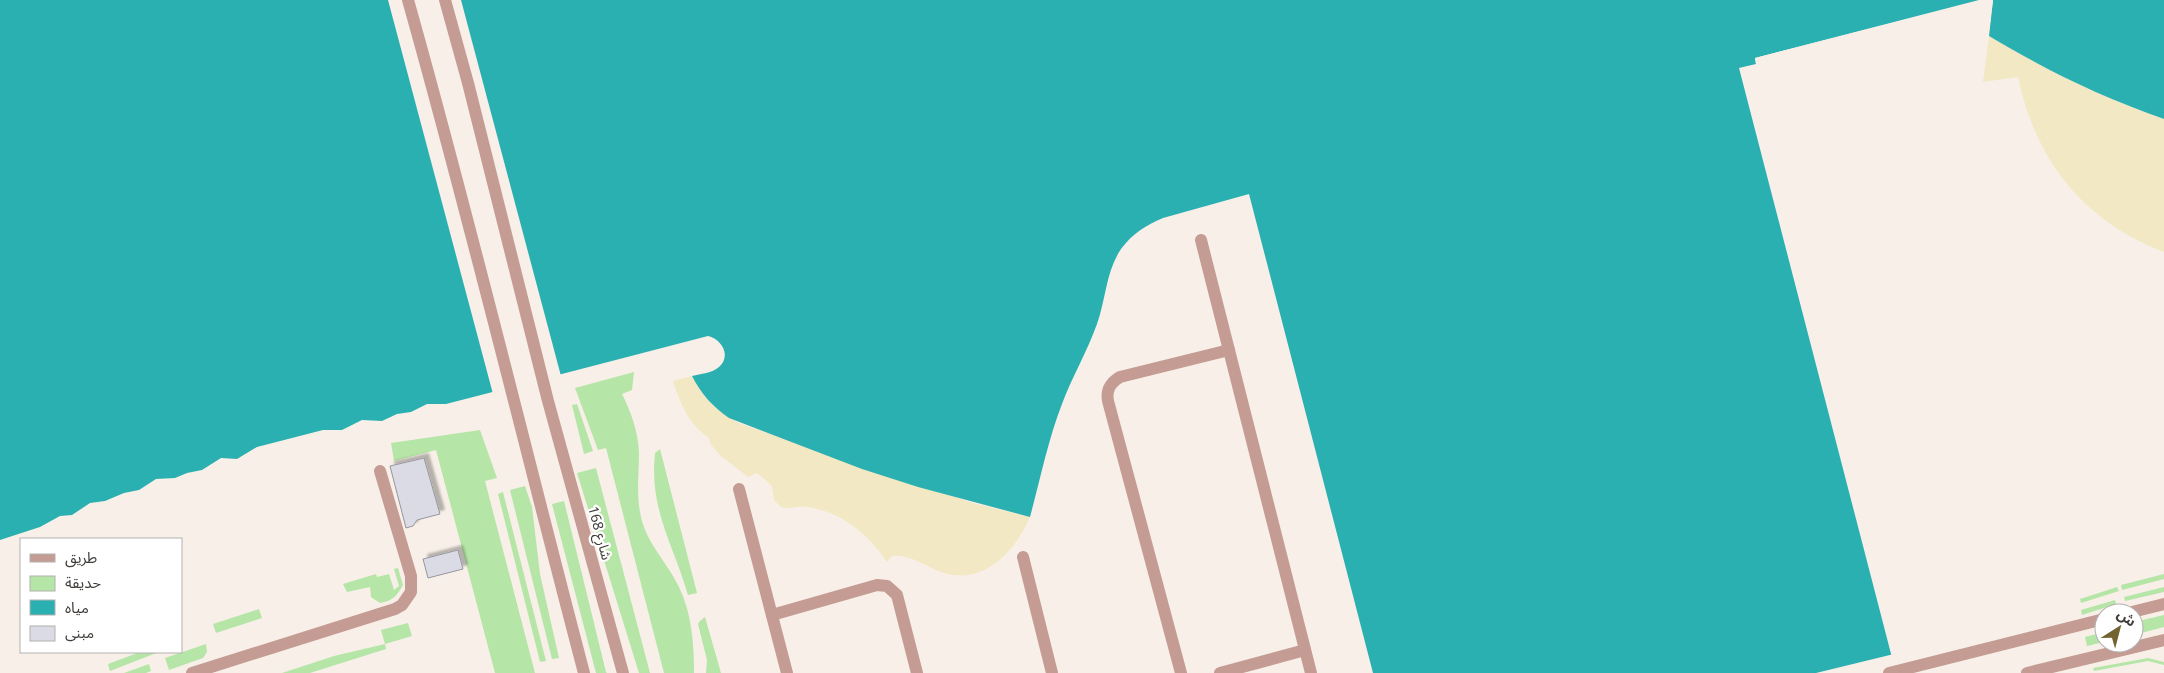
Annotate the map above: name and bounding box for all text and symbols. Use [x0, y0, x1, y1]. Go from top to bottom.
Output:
street label: شارع 168 [582, 504, 617, 562]
legend [20, 538, 182, 653]
text: طريق [65, 547, 97, 568]
text: حديقة [65, 572, 101, 592]
text: مياه [65, 597, 89, 617]
north arrow [2094, 603, 2144, 653]
text: ش [2114, 604, 2140, 630]
text: مبنى [65, 622, 94, 642]

